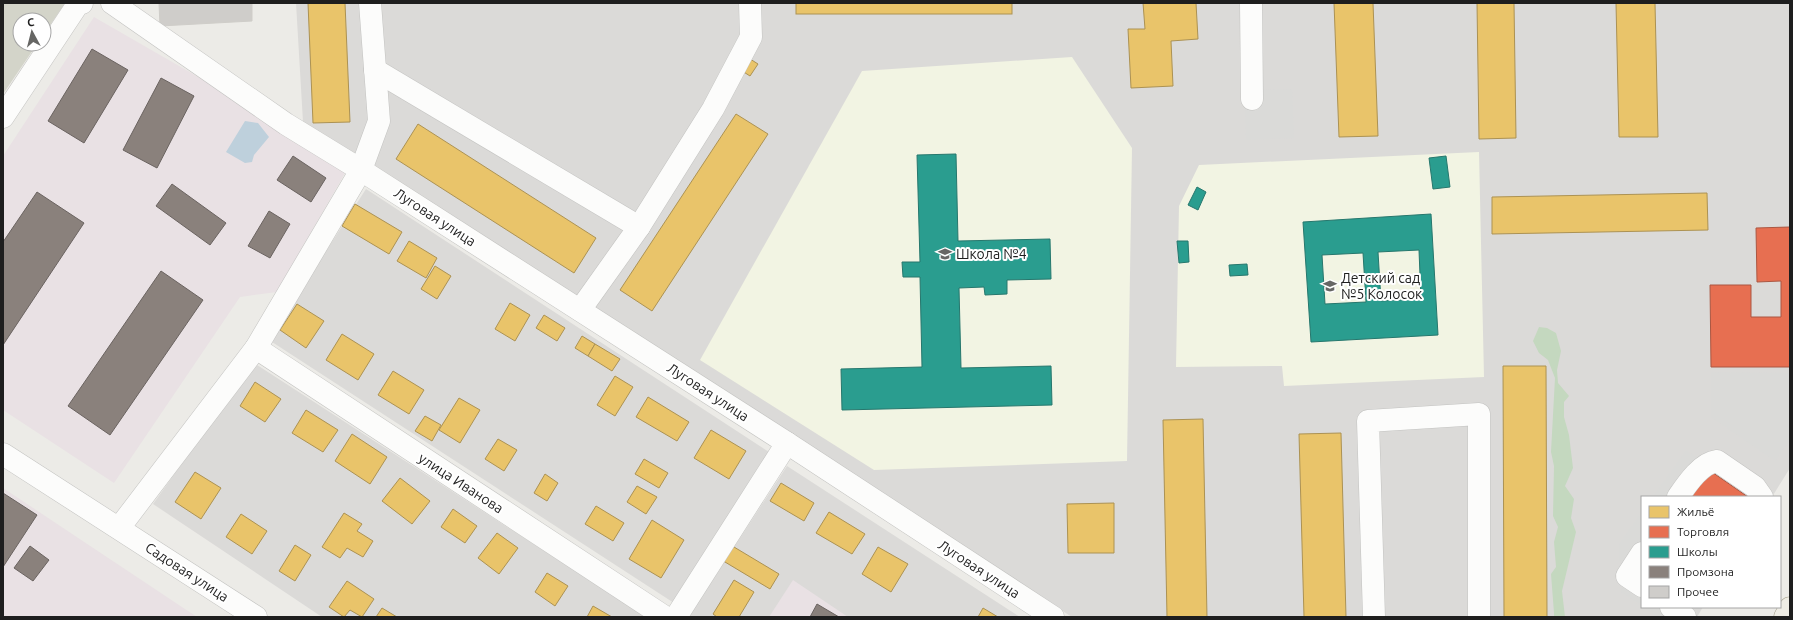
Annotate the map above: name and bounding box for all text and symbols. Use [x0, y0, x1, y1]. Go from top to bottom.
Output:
north arrow [12, 12, 52, 52]
text: С [27, 16, 35, 28]
street label: Луговая улица [391, 185, 479, 249]
school or university icon: Школа №4 [937, 246, 953, 262]
place label: Школа №4 [956, 246, 1027, 262]
place label: Детский сад №5 Колосок [1341, 270, 1422, 302]
school or university icon: Детский сад №5 Колосок [1322, 278, 1338, 294]
street label: Луговая улица [664, 360, 752, 424]
street label: улица Иванова [416, 450, 506, 516]
legend [1641, 496, 1781, 608]
text: Жильё [1677, 505, 1714, 518]
text: Торговля [1677, 525, 1729, 538]
street label: Луговая улица [935, 537, 1023, 601]
street label: Садовая улица [142, 539, 232, 605]
text: Школы [1677, 545, 1718, 558]
text: Промзона [1677, 565, 1734, 578]
text: Прочее [1677, 585, 1719, 598]

